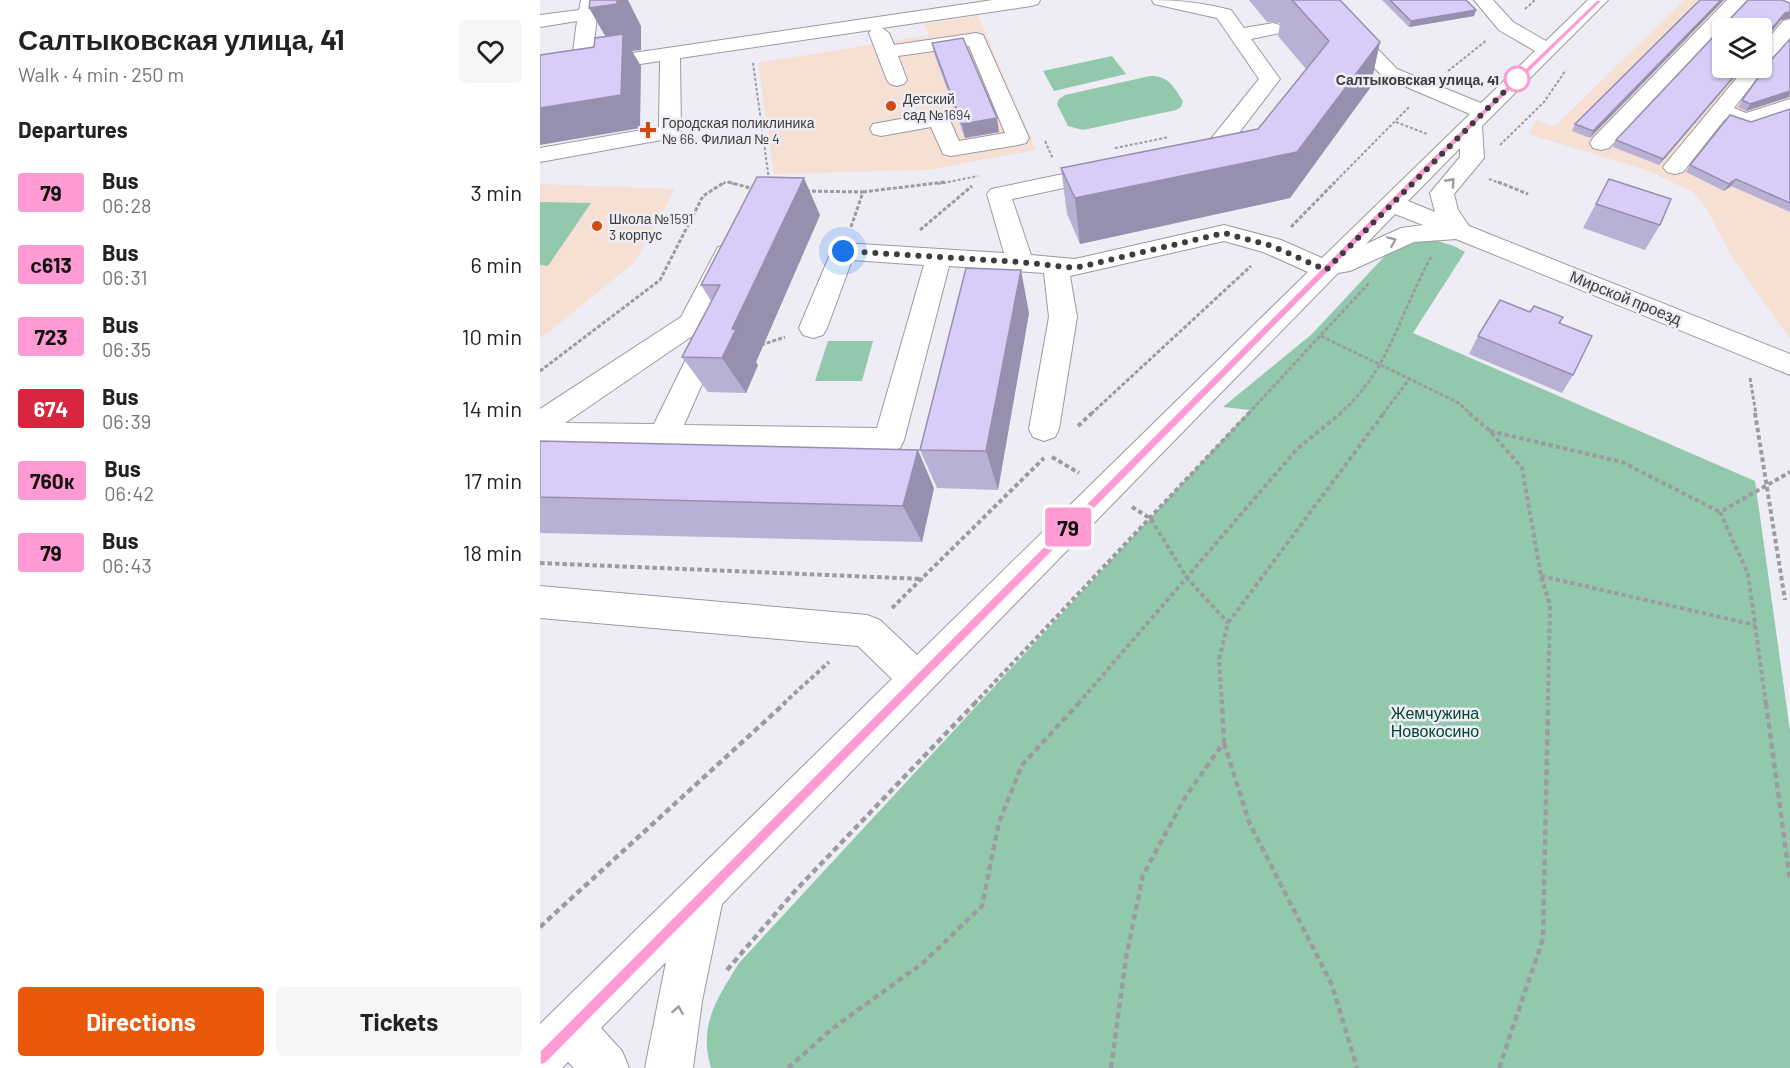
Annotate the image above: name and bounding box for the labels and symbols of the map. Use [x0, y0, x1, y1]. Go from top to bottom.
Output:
marker: Салтыковская улица, 41 [1504, 66, 1530, 92]
place label: Салтыковская улица, 41 [1336, 71, 1499, 88]
place label: Детский сад №1694 [903, 90, 971, 123]
marker: Детский сад №1694 [884, 99, 898, 113]
place label: Городская поликлиника № 66. Филиал № 4 [662, 114, 815, 147]
marker: Городская поликлиника № 66. Филиал № 4 [639, 121, 657, 139]
one-way arrow [1444, 178, 1455, 189]
place label: Школа №1591 3 корпус [609, 210, 693, 243]
marker: Школа №1591 3 корпус [590, 219, 604, 233]
your location [828, 236, 858, 266]
one-way arrow [1386, 236, 1397, 248]
street label: Мирской проезд [1567, 266, 1685, 328]
line badge: 79 [1041, 508, 1095, 546]
park label: Жемчужина Новокосино [1391, 703, 1479, 740]
one-way arrow [671, 1005, 683, 1015]

